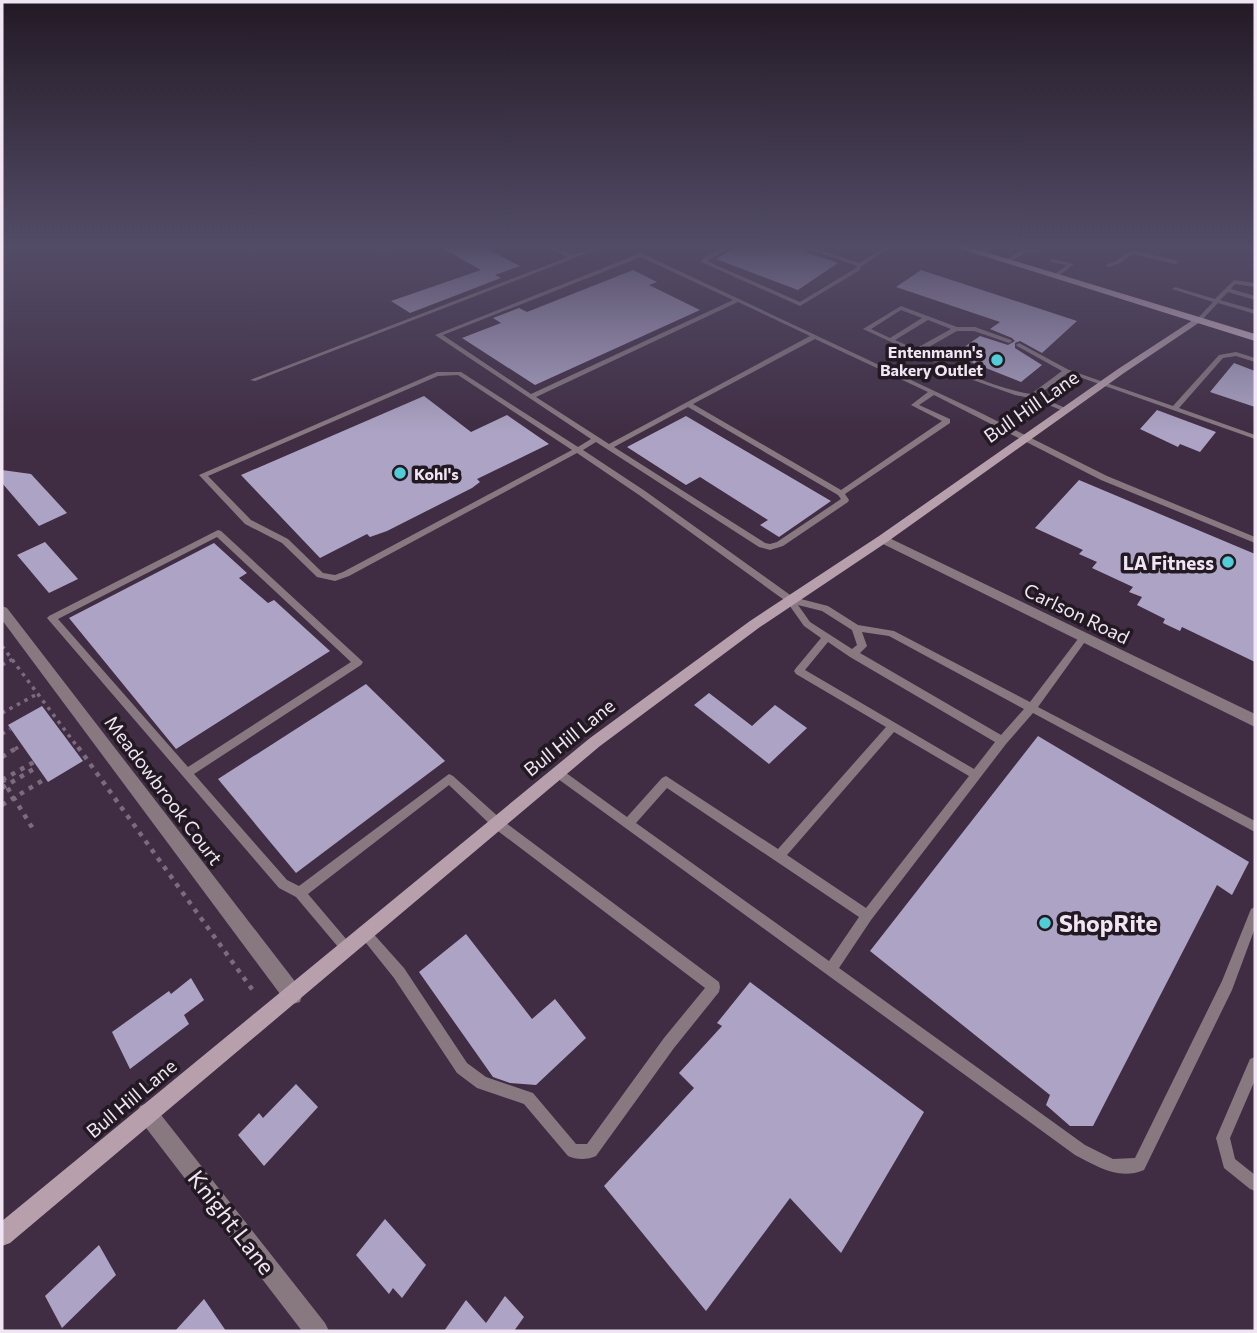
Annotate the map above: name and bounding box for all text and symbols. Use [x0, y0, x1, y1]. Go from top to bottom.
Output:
place label: Entenmann's Bakery Outlet [880, 342, 983, 379]
marker: Entenmann's Bakery Outlet [989, 352, 1005, 368]
street label: Bull Hill Lane [979, 365, 1083, 447]
place label: Kohl's [414, 464, 459, 483]
marker: Kohl's [392, 465, 408, 481]
place label: LA Fitness [1123, 551, 1214, 574]
marker: LA Fitness [1220, 554, 1236, 570]
street label: Carlson Road [1021, 578, 1133, 648]
street label: Bull Hill Lane [519, 693, 619, 781]
street label: Meadowbrook Court [100, 711, 228, 869]
place label: ShopRite [1059, 909, 1158, 937]
marker: ShopRite [1037, 915, 1053, 931]
street label: Bull Hill Lane [81, 1054, 181, 1142]
street label: Knight Lane [183, 1164, 281, 1280]

